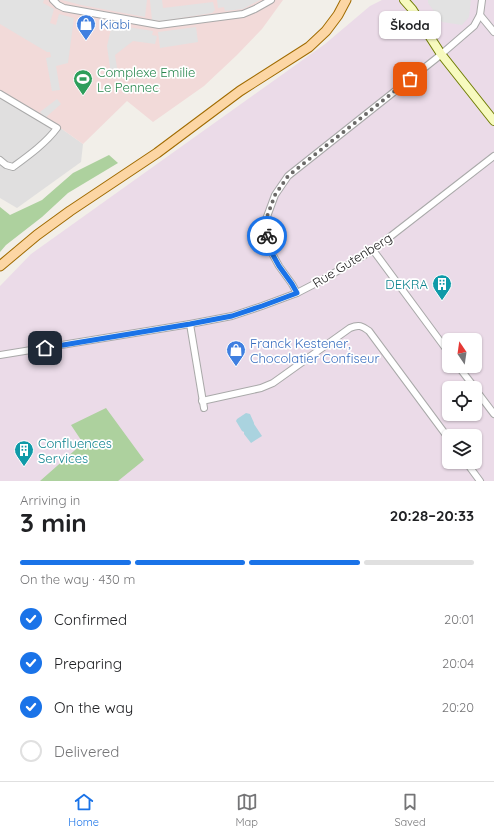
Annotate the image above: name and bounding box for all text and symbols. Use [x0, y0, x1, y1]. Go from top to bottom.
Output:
callout: Škoda [379, 11, 441, 39]
shop icon: Kiabi [75, 13, 97, 41]
place label: Kiabi [100, 16, 130, 32]
text: Škoda [390, 17, 430, 33]
pin [393, 62, 427, 96]
place label: Complexe Emilie Le Pennec [97, 64, 195, 95]
sports icon: Complexe Emilie Le Pennec [72, 68, 94, 96]
icon: bag [399, 68, 421, 90]
courier [247, 216, 287, 256]
icon: bike [256, 225, 278, 247]
street label: Rue Gutenberg [309, 229, 395, 291]
building icon: DEKRA [431, 273, 453, 301]
place label: DEKRA [385, 276, 429, 292]
pin [28, 331, 62, 365]
north arrow [442, 333, 482, 373]
map controls [442, 333, 482, 469]
place label: Franck Kestener, Chocolatier Confiseur [250, 335, 379, 366]
icon: home [34, 337, 56, 359]
shop icon: Franck Kestener, Chocolatier Confiseur [225, 339, 247, 367]
button: locate [442, 381, 482, 421]
button: layers [442, 429, 482, 469]
place label: Confluences Services [38, 435, 112, 466]
building icon: Confluences Services [13, 439, 35, 467]
text: Arriving in [20, 492, 80, 508]
text: 3 min [20, 506, 87, 539]
text: 20:28–20:33 [390, 506, 474, 525]
text: On the way · 430 m [20, 571, 135, 587]
icon: check [20, 608, 42, 630]
text: Confirmed [54, 610, 127, 629]
text: 20:01 [444, 611, 474, 627]
icon: check [20, 652, 42, 674]
text: Preparing [54, 654, 122, 673]
text: 20:04 [442, 655, 474, 671]
icon: check [20, 696, 42, 718]
text: On the way [54, 698, 133, 717]
text: 20:20 [442, 699, 474, 715]
text: Delivered [54, 742, 119, 761]
tab: Home [68, 791, 99, 829]
tab: Map [235, 791, 258, 829]
tab: Saved [394, 791, 426, 829]

